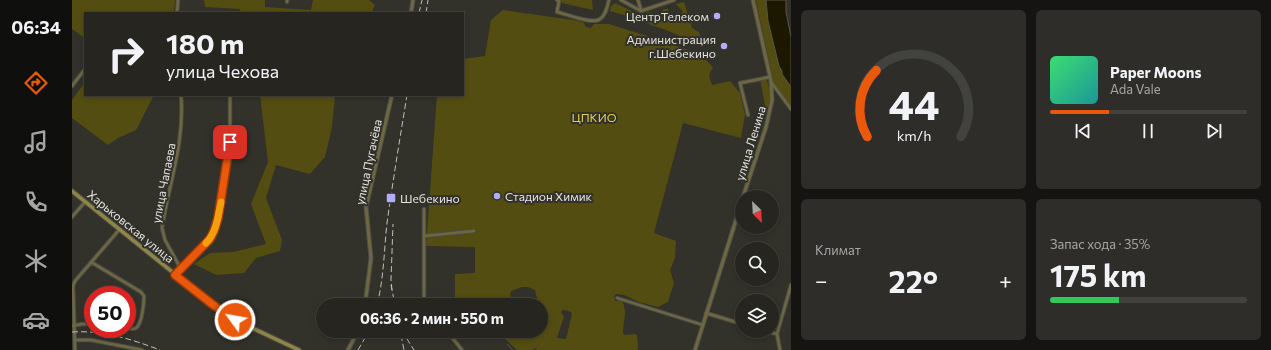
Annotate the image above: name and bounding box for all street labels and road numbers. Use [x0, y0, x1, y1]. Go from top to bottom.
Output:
street label: улица Ленина [732, 104, 768, 182]
street label: улица Пугачёва [352, 118, 384, 206]
street label: улица Чапаева [148, 142, 178, 224]
street label: Харьковская улица [85, 187, 177, 265]

